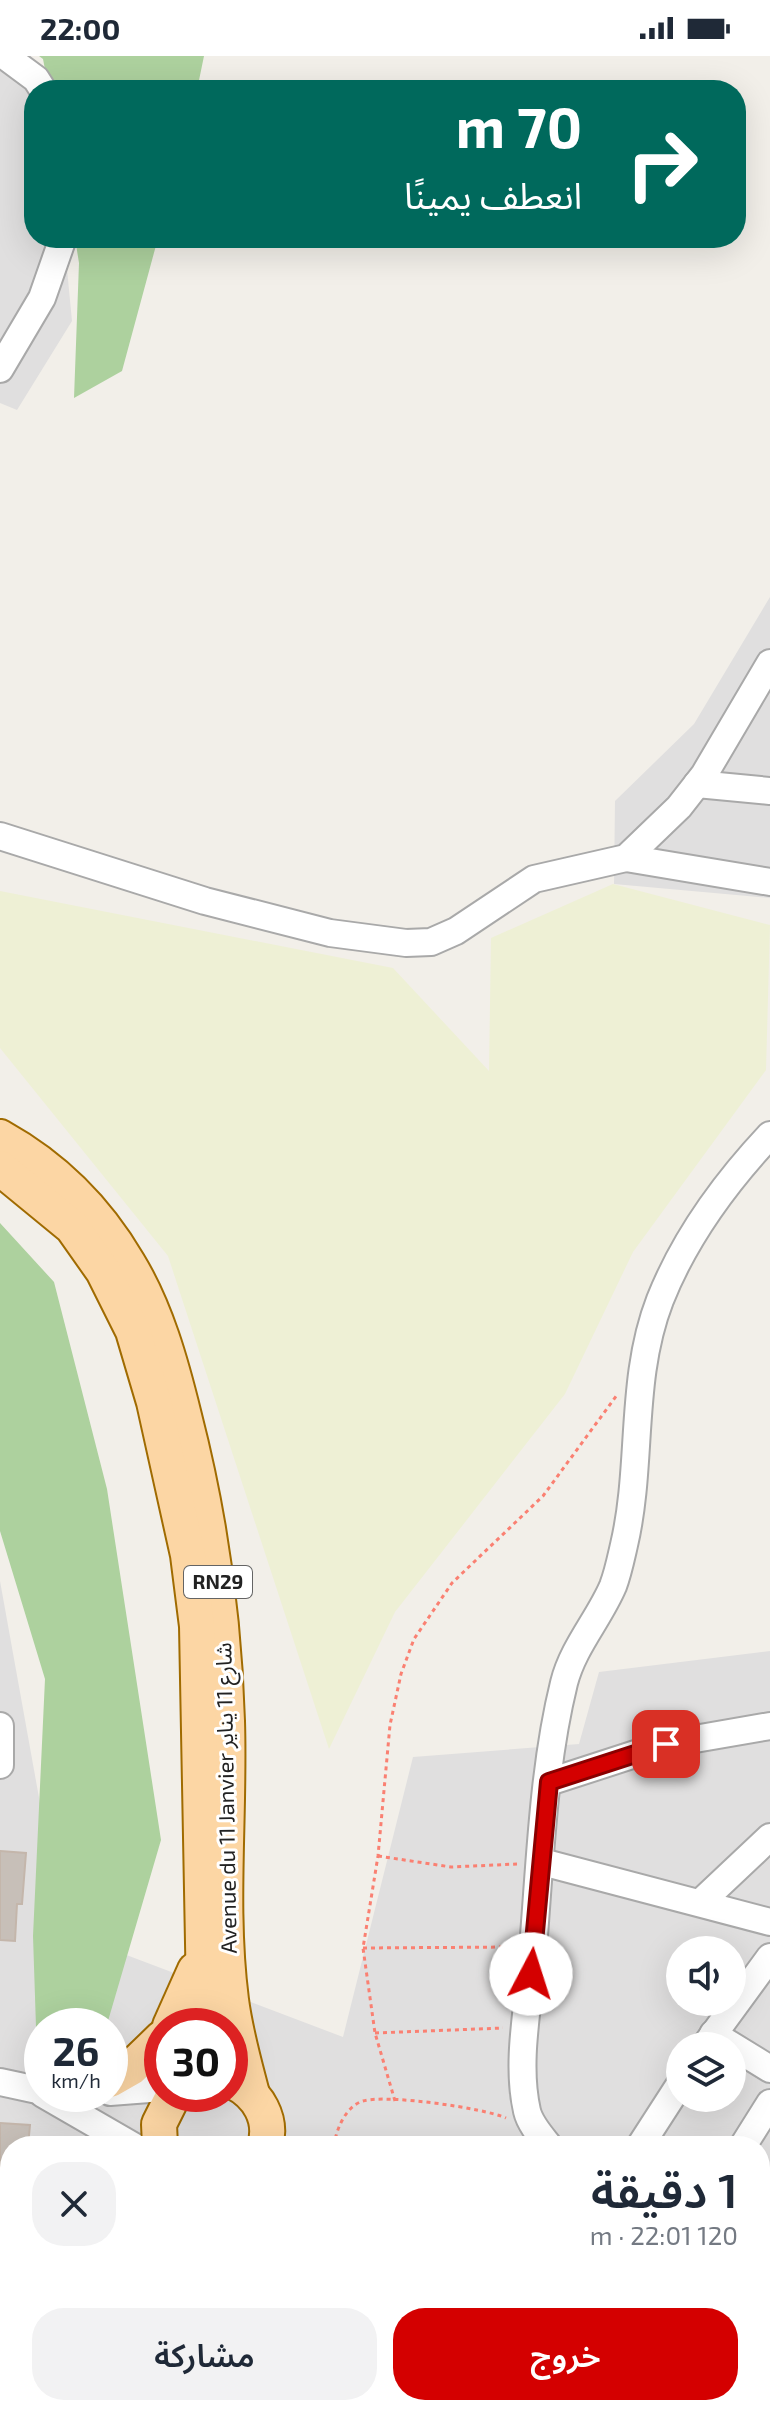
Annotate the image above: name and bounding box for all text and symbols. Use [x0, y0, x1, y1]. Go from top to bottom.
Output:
text: 22:00 [40, 10, 120, 46]
text: 70 m [456, 92, 582, 159]
icon: right [610, 112, 714, 216]
text: انعطف يمينًا [404, 173, 582, 216]
road number: RN29 [184, 1566, 252, 1598]
street label: Avenue du 11 Janvier شارع 11 يناير [209, 1642, 246, 1954]
pin [632, 1710, 700, 1778]
icon: arrive [644, 1722, 688, 1766]
position arrow [489, 1932, 573, 2016]
map controls [666, 1936, 746, 2112]
button: sound [666, 1936, 746, 2016]
speed limit sign: 30 [144, 2008, 248, 2112]
text: 26 [53, 2026, 99, 2074]
button: layers [666, 2032, 746, 2112]
text: km/h [51, 2068, 101, 2092]
text: 1 دقيقة [591, 2160, 738, 2218]
button: close [32, 2162, 116, 2246]
text: 120 m · 22:01 [590, 2219, 738, 2250]
button: مشاركة [32, 2308, 377, 2400]
button: خروج [393, 2308, 738, 2400]

